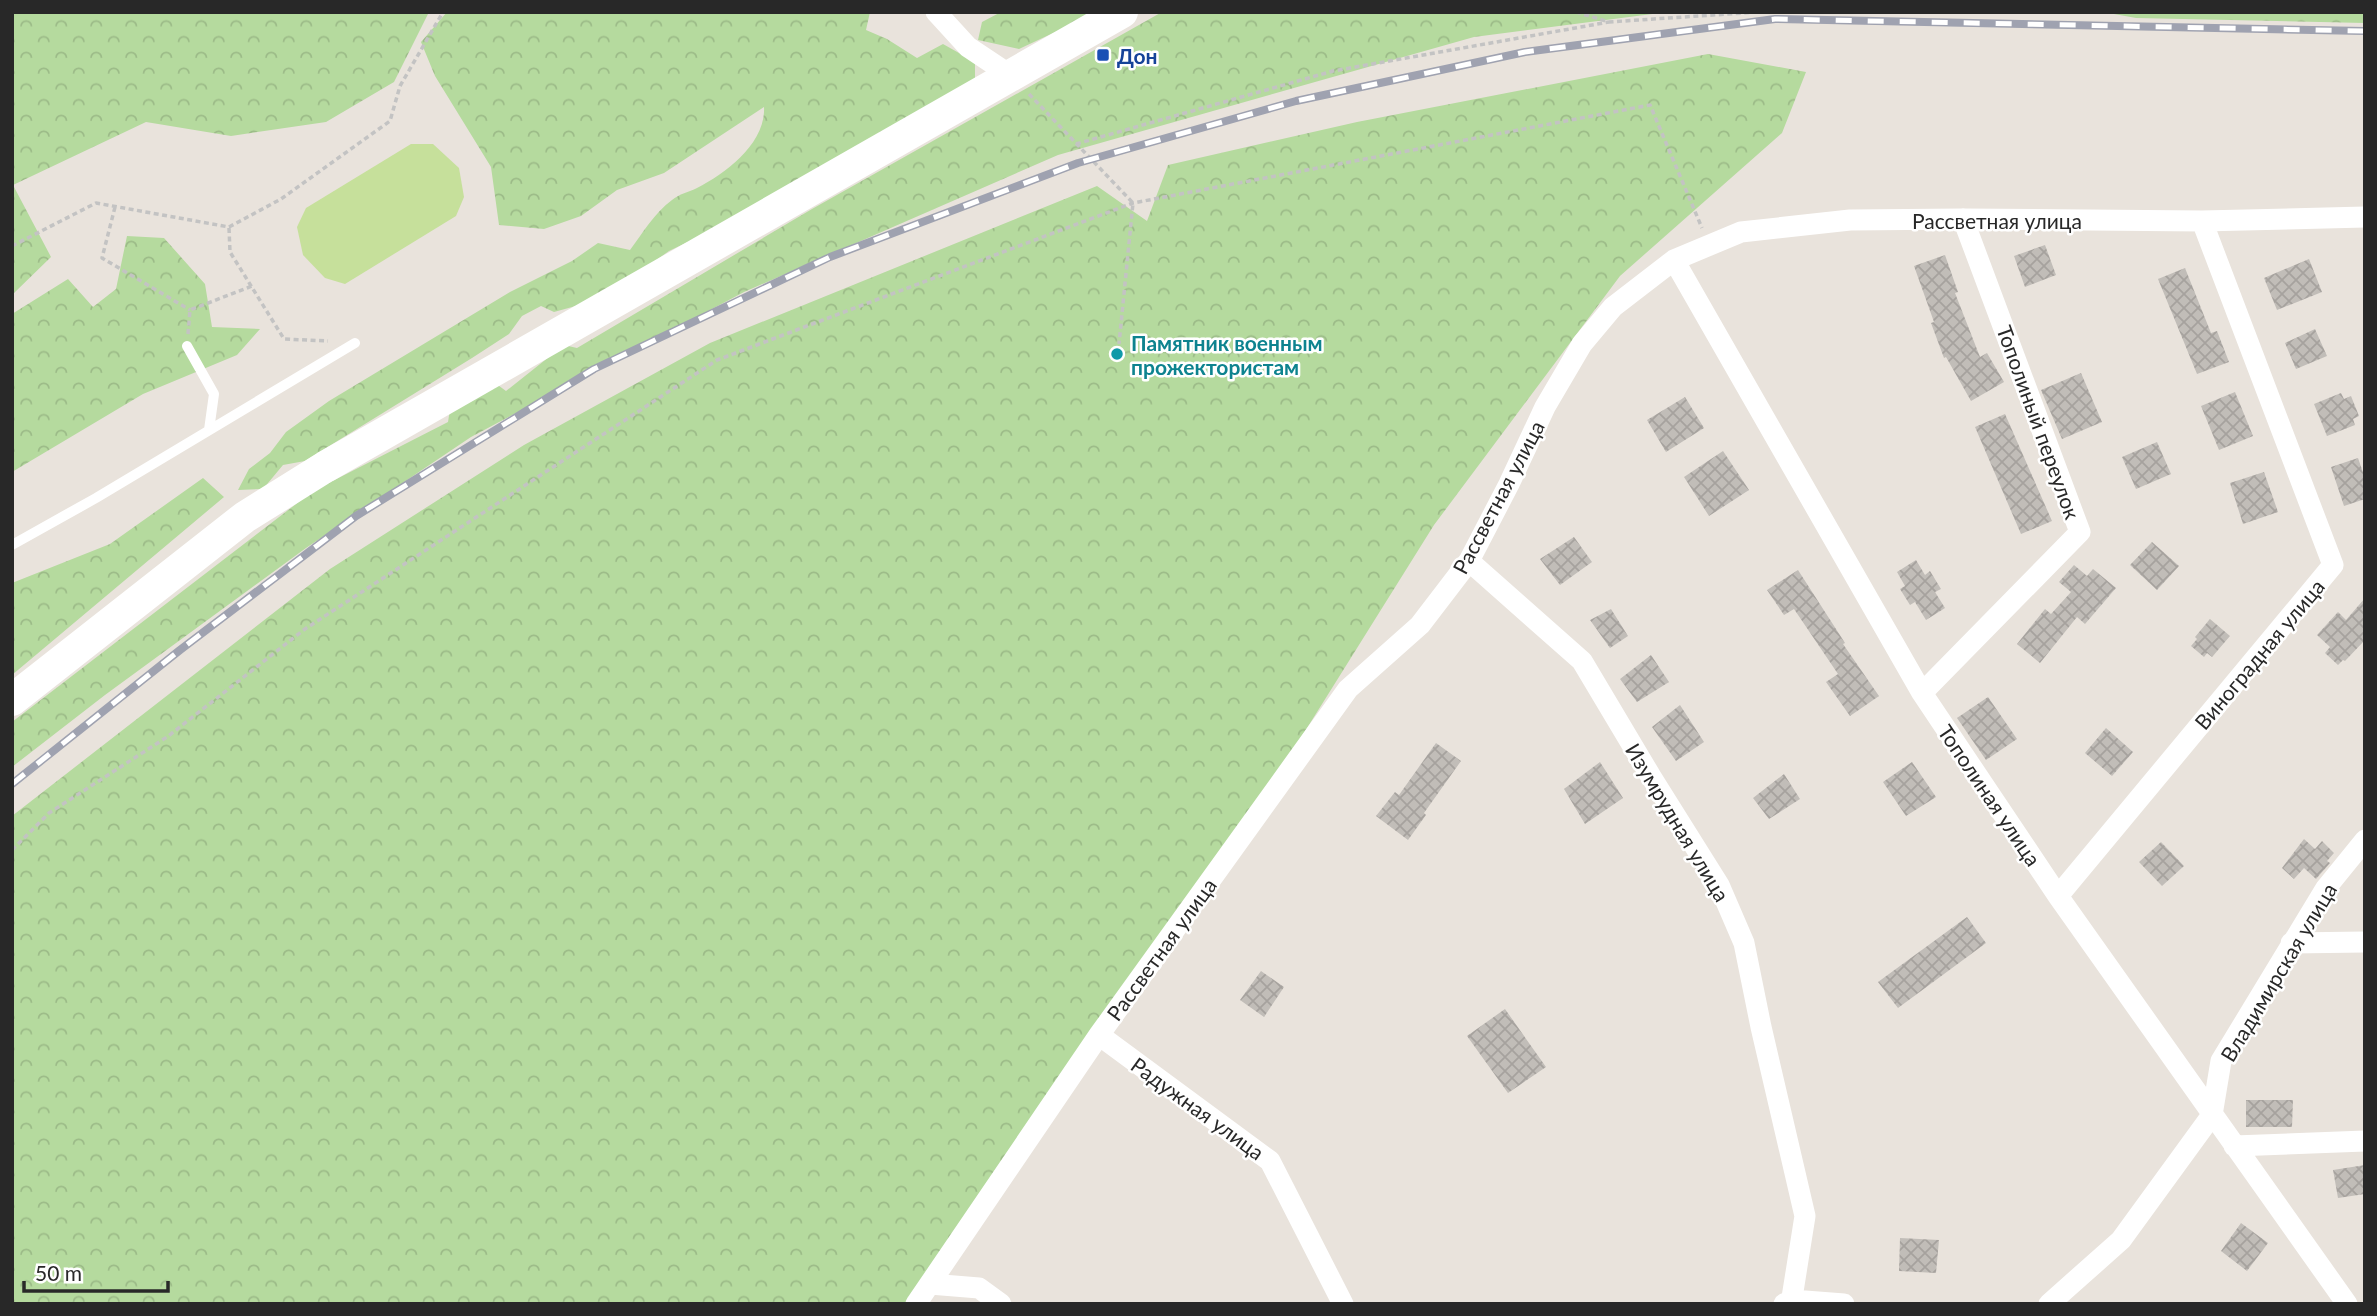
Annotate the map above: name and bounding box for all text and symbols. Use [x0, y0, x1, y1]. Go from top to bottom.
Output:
place label: Дон [1117, 43, 1157, 68]
marker: Дон [1095, 47, 1111, 63]
street label: Рассветная улица [1912, 208, 2082, 233]
street label: Тополиный переулок [1992, 322, 2086, 522]
place label: Памятник военным прожектористам [1131, 330, 1323, 379]
marker: Памятник военным прожектористам [1109, 346, 1125, 362]
street label: Рассветная улица [1447, 416, 1549, 578]
street label: Виноградная улица [2189, 574, 2329, 734]
street label: Тополиная улица [1934, 720, 2046, 870]
street label: Изумрудная улица [1621, 738, 1735, 906]
street label: Рассветная улица [1101, 873, 1221, 1025]
street label: Владимирская улица [2215, 878, 2341, 1066]
street label: Радужная улица [1127, 1051, 1269, 1165]
scale bar [24, 1250, 168, 1294]
text: 50 m [35, 1260, 82, 1285]

